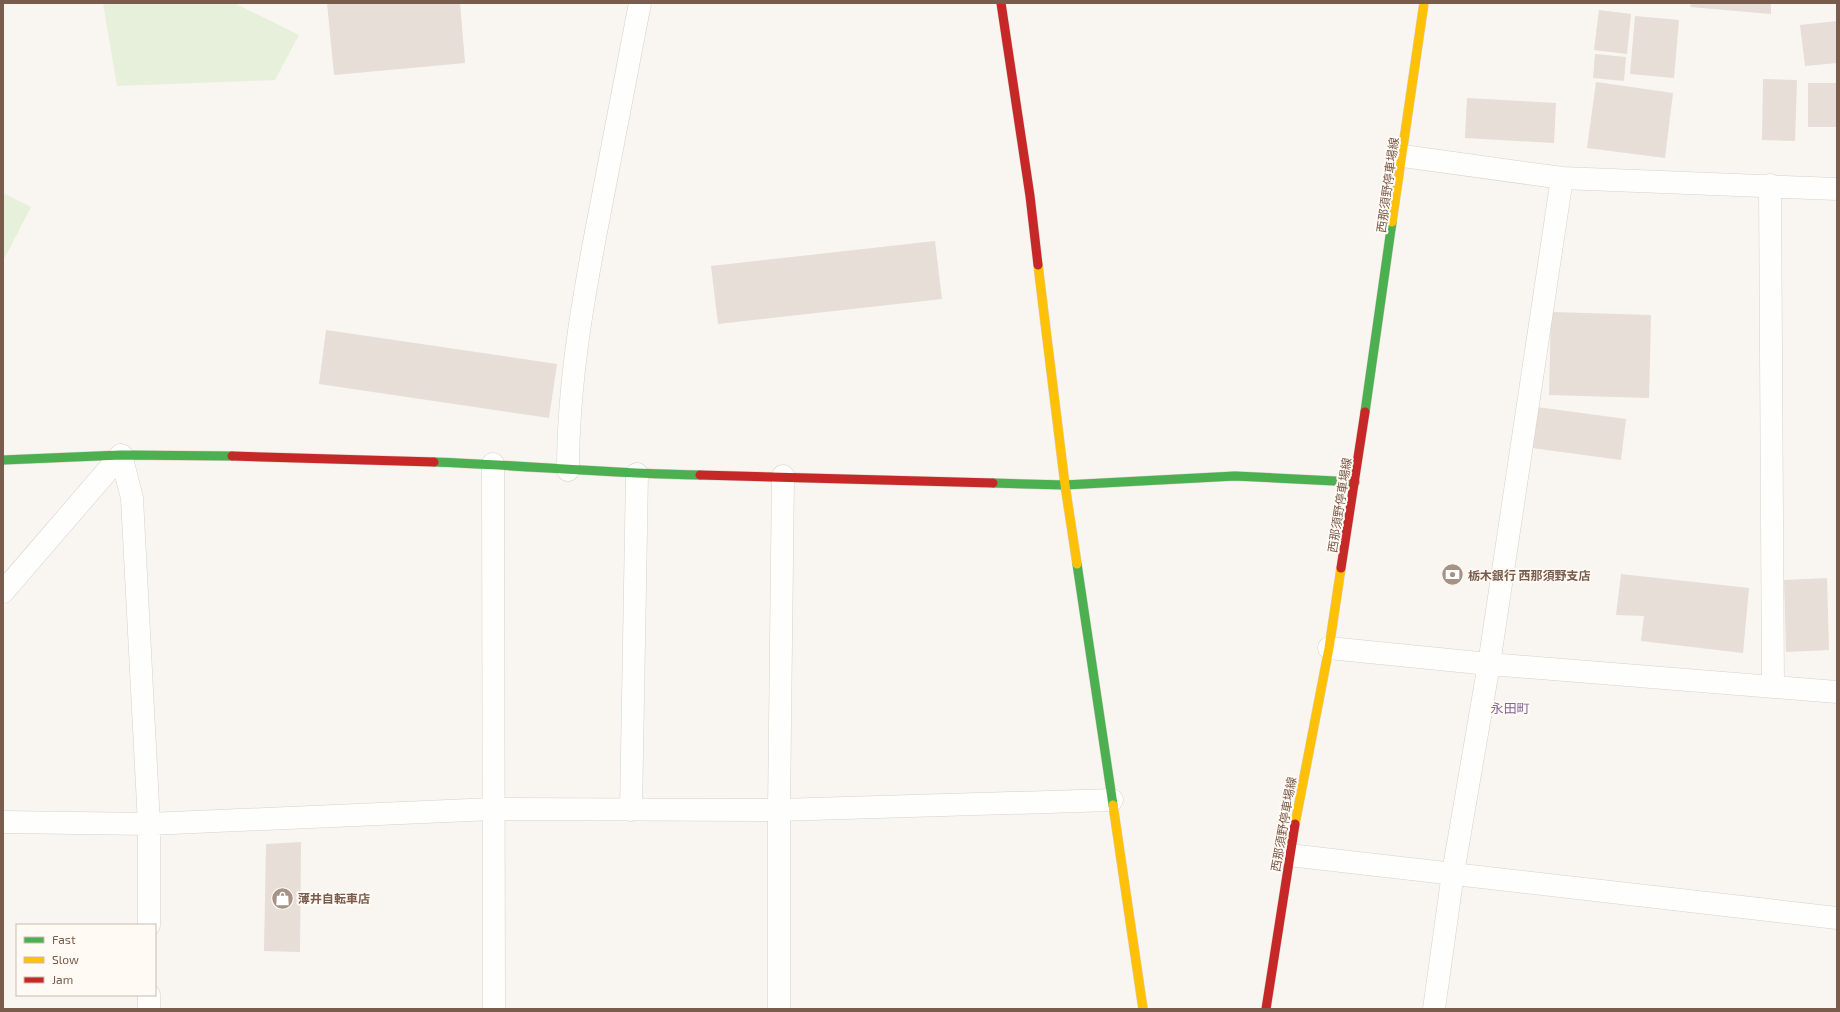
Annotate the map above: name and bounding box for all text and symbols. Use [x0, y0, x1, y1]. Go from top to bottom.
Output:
street label: 西那須野停車場線 [1373, 136, 1401, 234]
street label: 西那須野停車場線 [1325, 456, 1353, 554]
bank icon: 栃木銀行 西那須野支店 [1439, 562, 1465, 588]
place label: 栃木銀行 西那須野支店 [1468, 568, 1591, 582]
district label: 永田町 [1490, 700, 1530, 716]
street label: 西那須野停車場線 [1268, 776, 1298, 872]
shop icon: 薄井自転車店 [270, 885, 296, 911]
place label: 薄井自転車店 [298, 891, 370, 905]
legend [16, 924, 156, 996]
text: Fast [52, 932, 76, 946]
text: Slow [52, 952, 79, 966]
text: Jam [52, 972, 73, 986]

